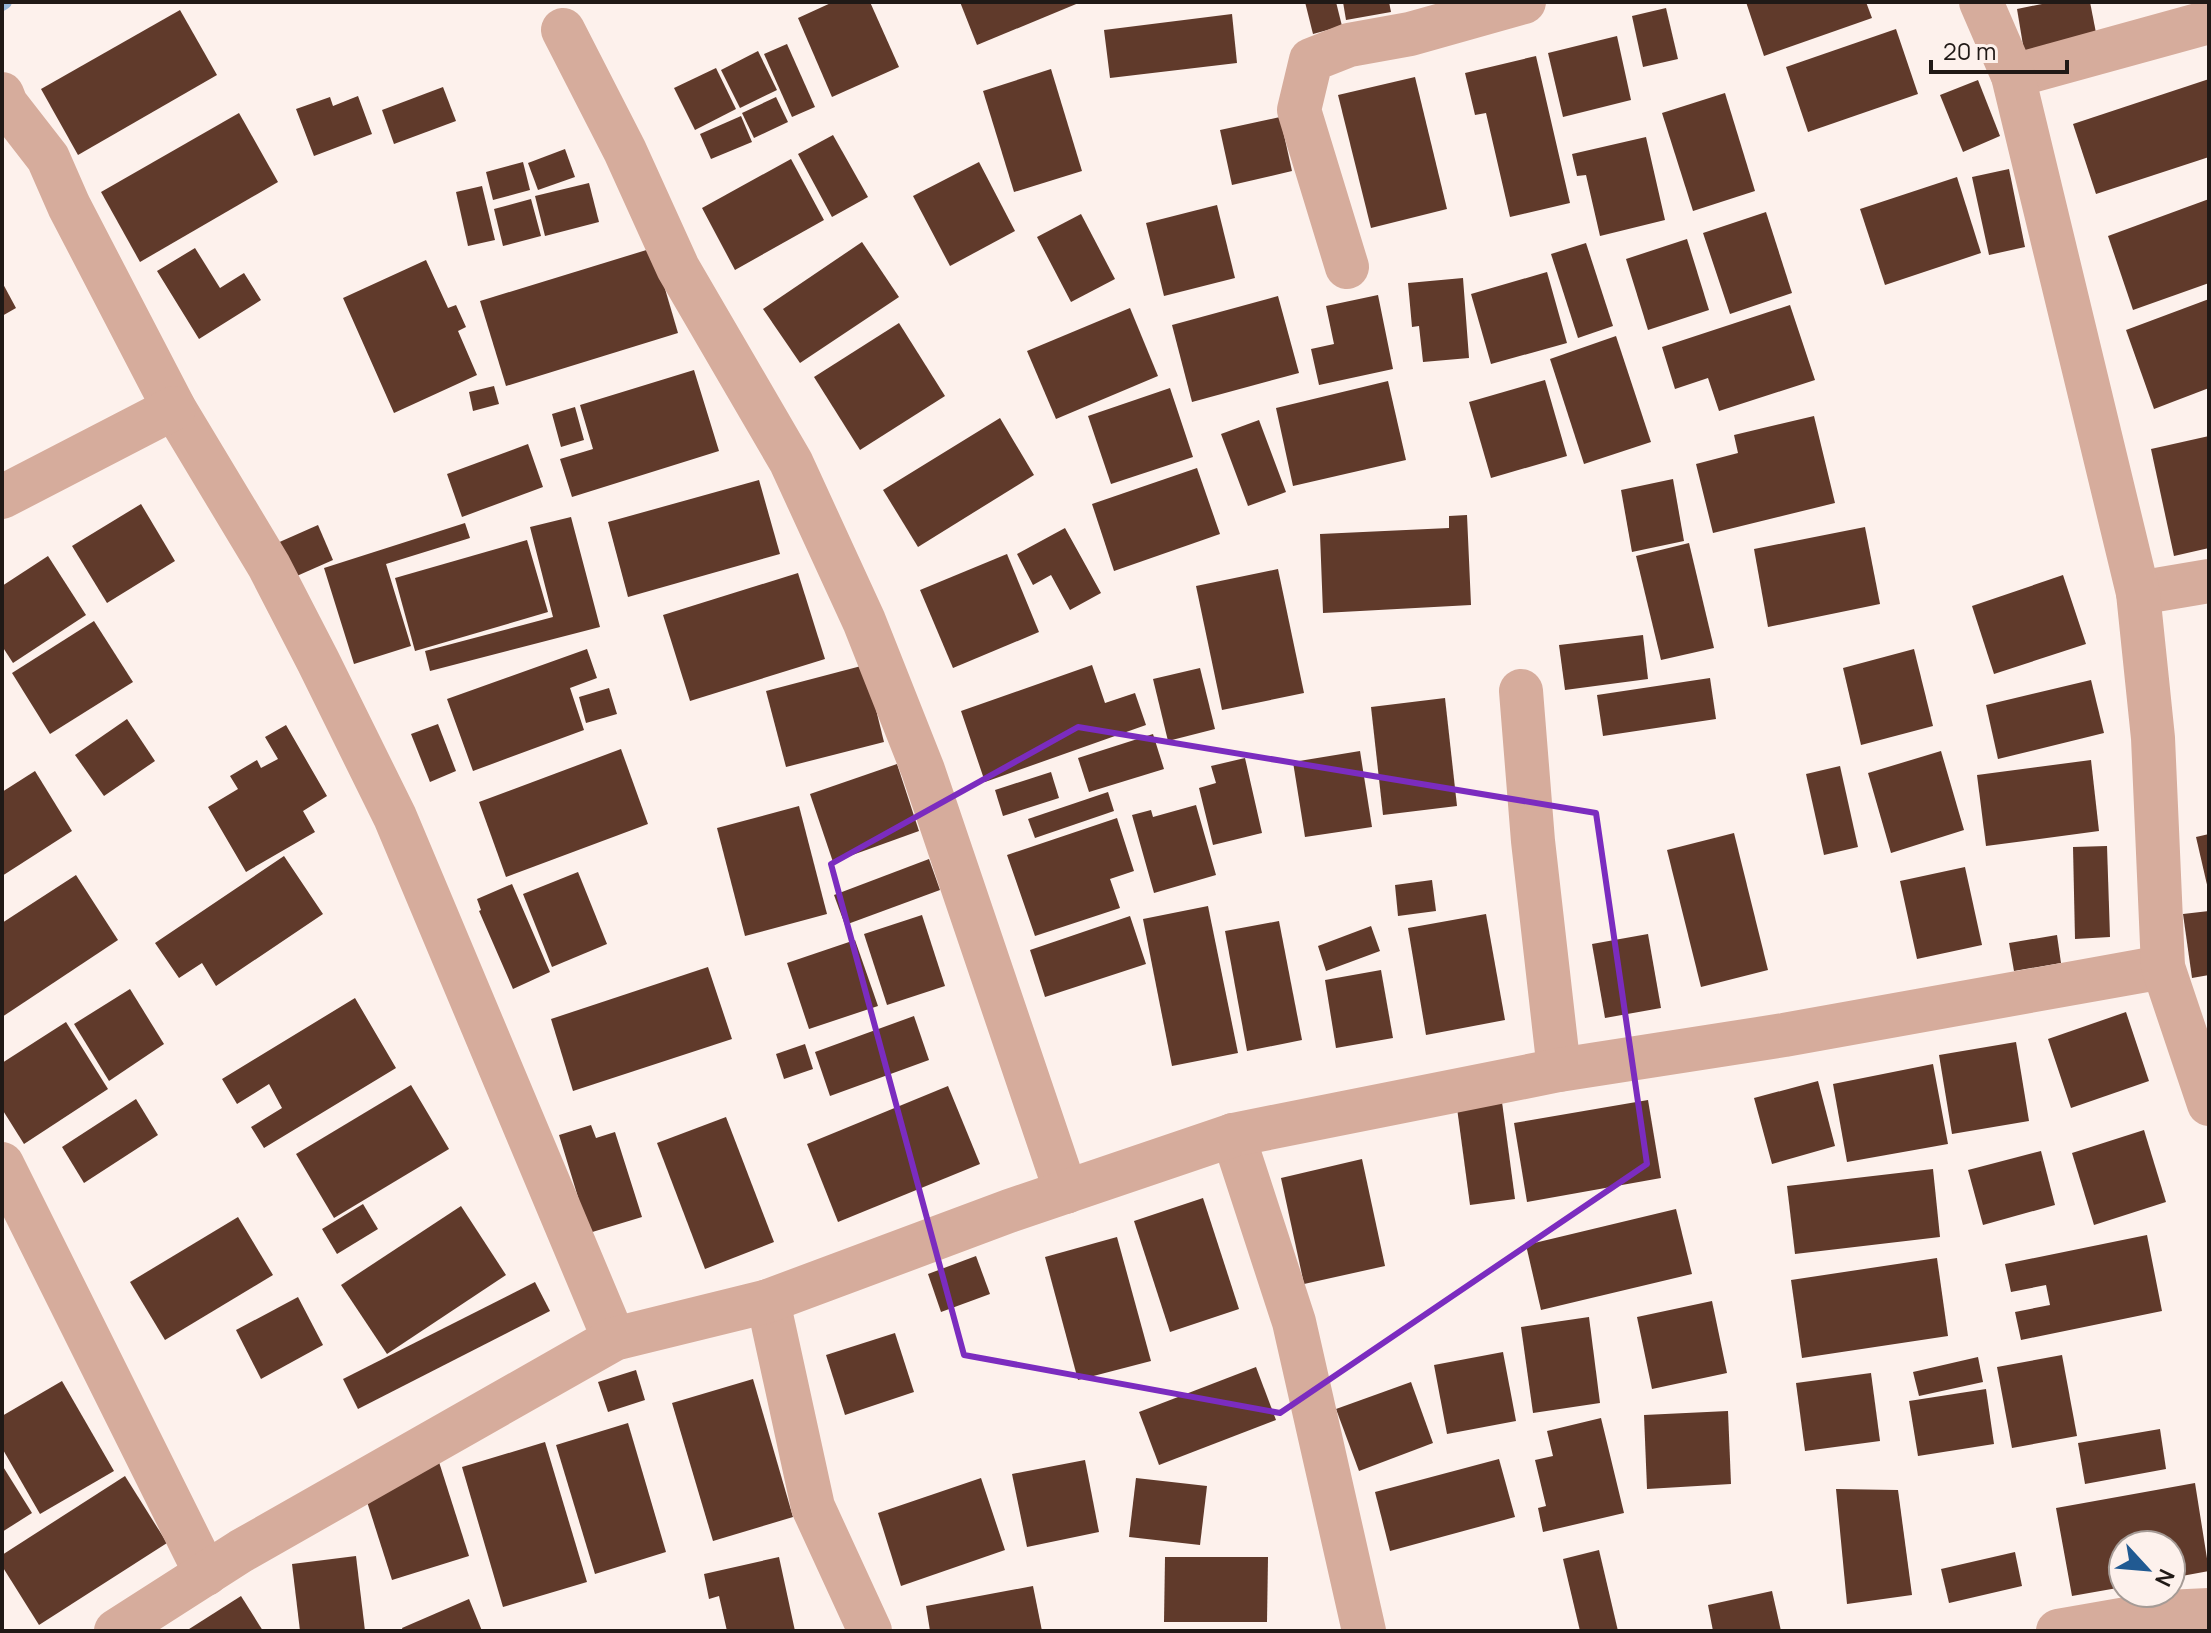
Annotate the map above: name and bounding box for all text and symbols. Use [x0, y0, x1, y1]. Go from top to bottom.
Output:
scale bar [1931, 24, 2067, 74]
text: 20 m [1943, 34, 1996, 67]
north arrow [2107, 1529, 2187, 1609]
text: N [2148, 1564, 2182, 1591]

